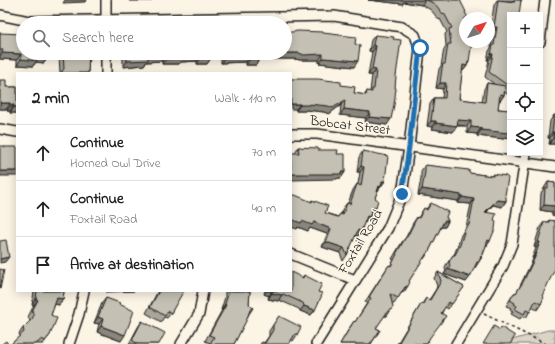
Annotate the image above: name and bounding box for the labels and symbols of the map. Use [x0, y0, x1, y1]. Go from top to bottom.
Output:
north arrow [459, 12, 495, 48]
route start [411, 39, 429, 57]
street label: Bobcat Street [308, 111, 392, 141]
route end [393, 185, 411, 203]
street label: Foxtail Road [333, 205, 389, 279]

